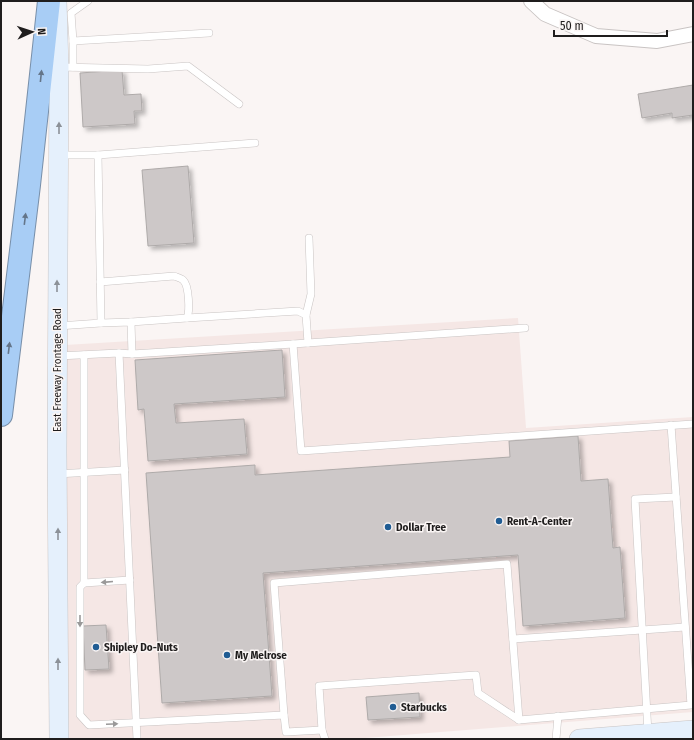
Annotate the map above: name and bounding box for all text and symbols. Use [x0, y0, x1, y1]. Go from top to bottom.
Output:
north arrow [12, 12, 52, 52]
scale bar [554, 12, 667, 38]
text: 50 m [560, 19, 584, 33]
text: N [35, 28, 48, 35]
one-way arrow [38, 70, 44, 82]
one-way arrow [56, 121, 62, 134]
one-way arrow [22, 213, 28, 225]
one-way arrow [54, 280, 61, 292]
street label: East Freeway Frontage Road [51, 308, 64, 432]
one-way arrow [6, 342, 12, 354]
place label: Rent-A-Center [507, 515, 573, 528]
marker: Rent-A-Center [494, 516, 504, 526]
place label: Dollar Tree [396, 521, 447, 534]
marker: Dollar Tree [383, 522, 393, 532]
one-way arrow [55, 527, 61, 540]
one-way arrow [101, 578, 113, 585]
one-way arrow [77, 615, 83, 628]
place label: Shipley Do-Nuts [104, 641, 178, 654]
marker: Shipley Do-Nuts [91, 642, 101, 652]
place label: My Melrose [235, 649, 287, 662]
marker: My Melrose [222, 650, 232, 660]
one-way arrow [55, 657, 61, 670]
place label: Starbucks [401, 701, 447, 714]
marker: Starbucks [388, 702, 398, 712]
one-way arrow [106, 720, 118, 727]

